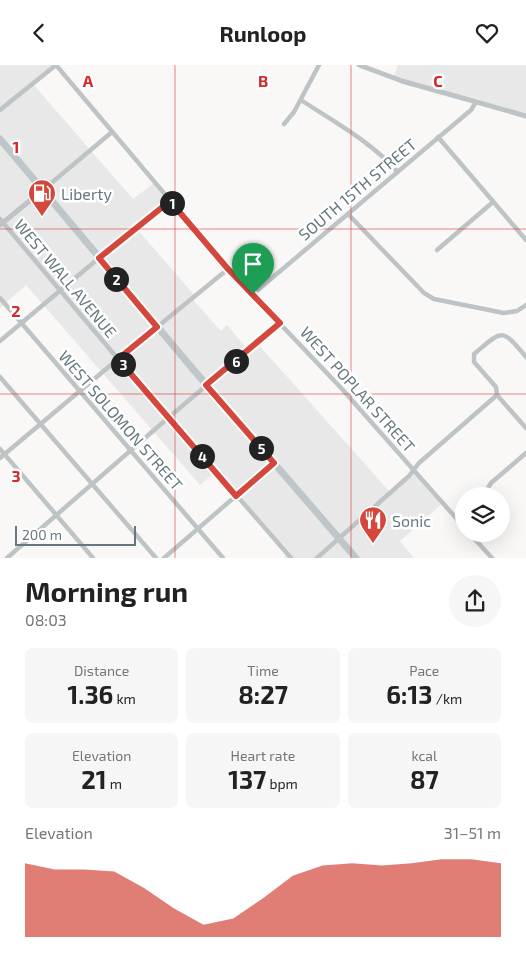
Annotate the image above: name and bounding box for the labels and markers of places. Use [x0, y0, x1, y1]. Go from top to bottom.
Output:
fuel station icon: Liberty [27, 178, 57, 217]
place label: Liberty [61, 184, 112, 203]
pin: 1 [160, 191, 184, 215]
pin [232, 243, 274, 294]
pin: 2 [104, 267, 128, 291]
pin: 6 [224, 349, 248, 373]
pin: 3 [110, 351, 136, 377]
pin: 5 [248, 435, 274, 461]
pin: 4 [190, 443, 214, 469]
restaurant icon: Sonic [358, 505, 388, 544]
place label: Sonic [392, 511, 431, 530]

